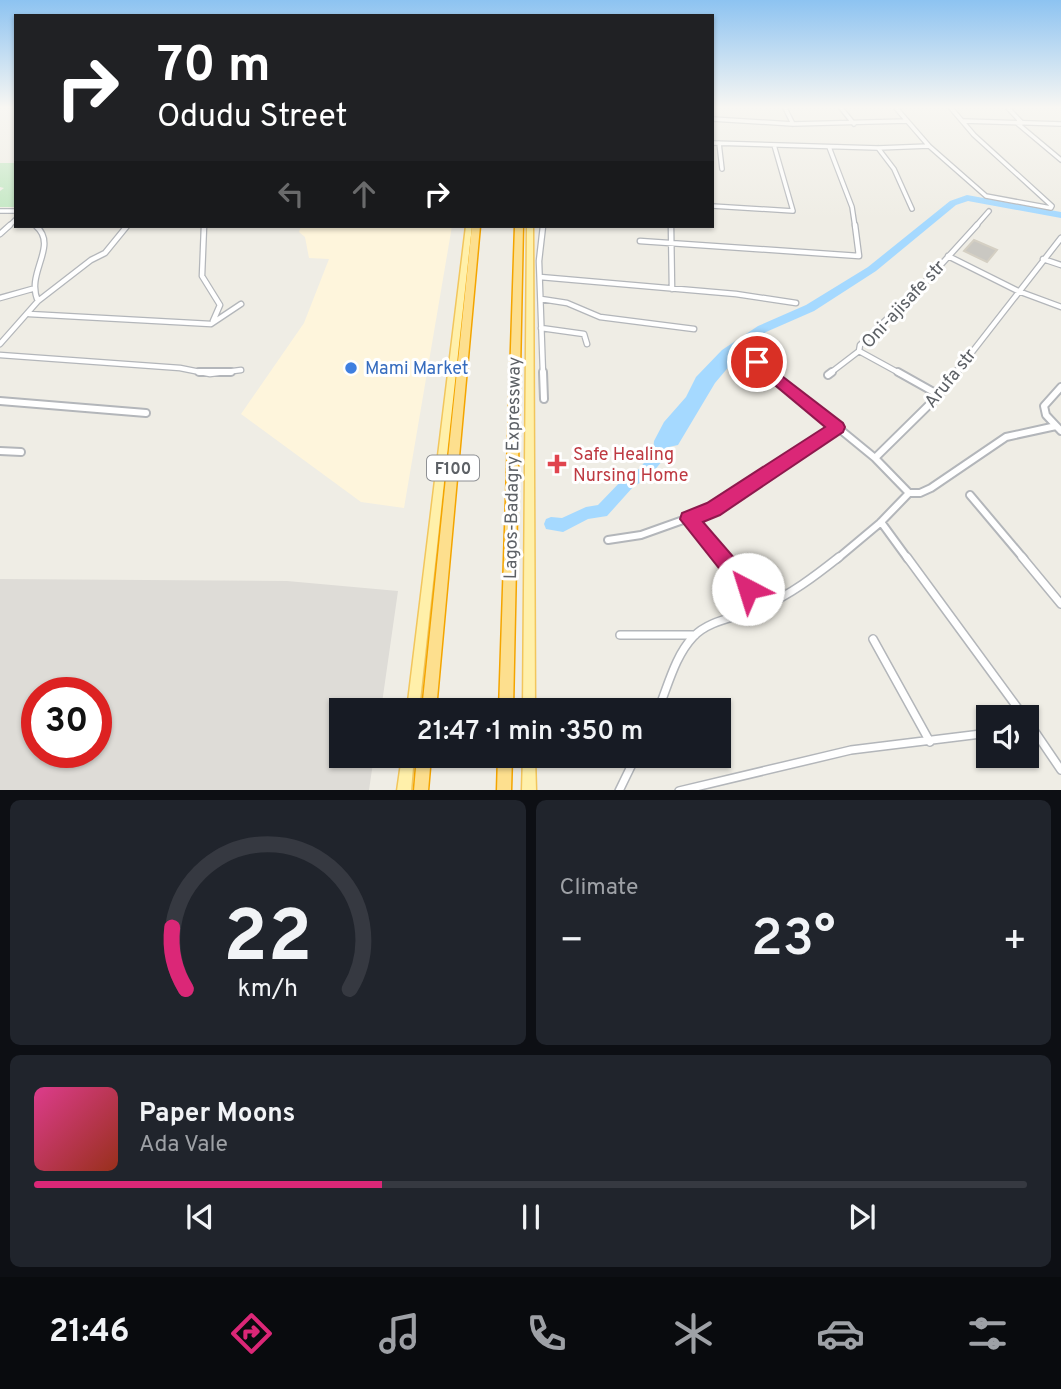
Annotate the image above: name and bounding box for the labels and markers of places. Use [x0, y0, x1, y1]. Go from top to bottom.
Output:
pin [727, 332, 787, 392]
place label: Mami Market [365, 358, 469, 381]
marker: Mami Market [343, 360, 359, 376]
place label: Safe Healing Nursing Home [573, 444, 688, 488]
marker: Safe Healing Nursing Home [547, 454, 567, 474]

